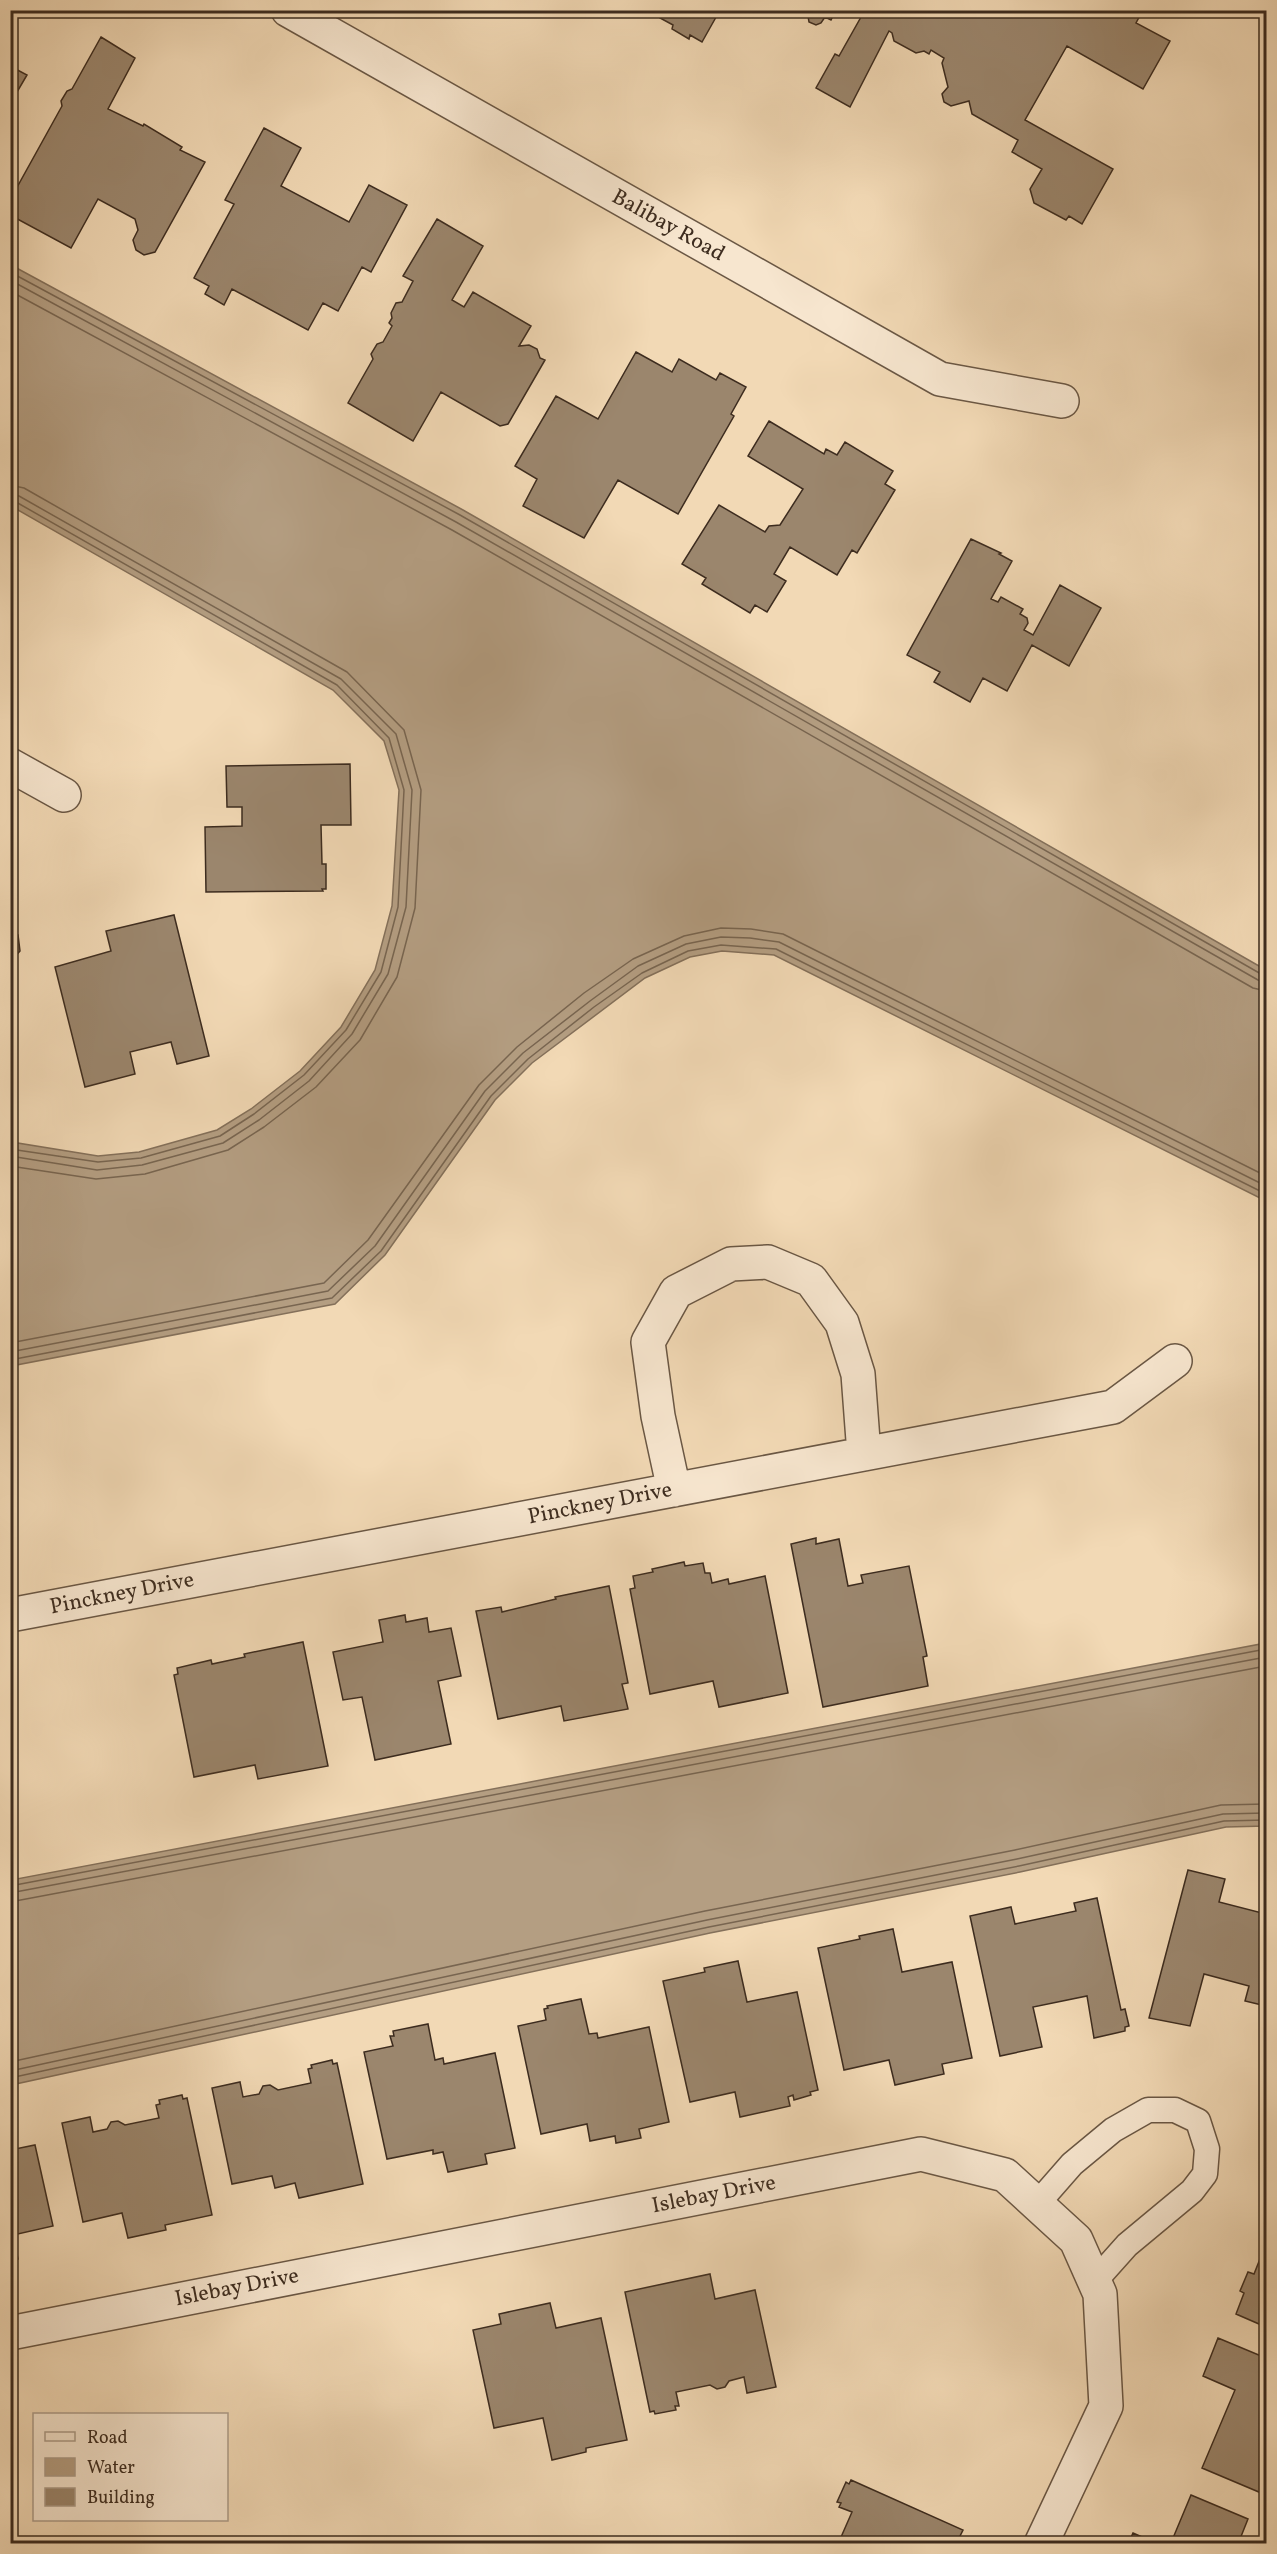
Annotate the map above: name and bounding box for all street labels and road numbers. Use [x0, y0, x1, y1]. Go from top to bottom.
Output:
street label: Balibay Road [606, 182, 730, 270]
street label: Pinckney Drive [525, 1475, 675, 1533]
street label: Pinckney Drive [47, 1565, 197, 1623]
street label: Islebay Drive [649, 2168, 779, 2222]
street label: Islebay Drive [172, 2261, 302, 2315]

